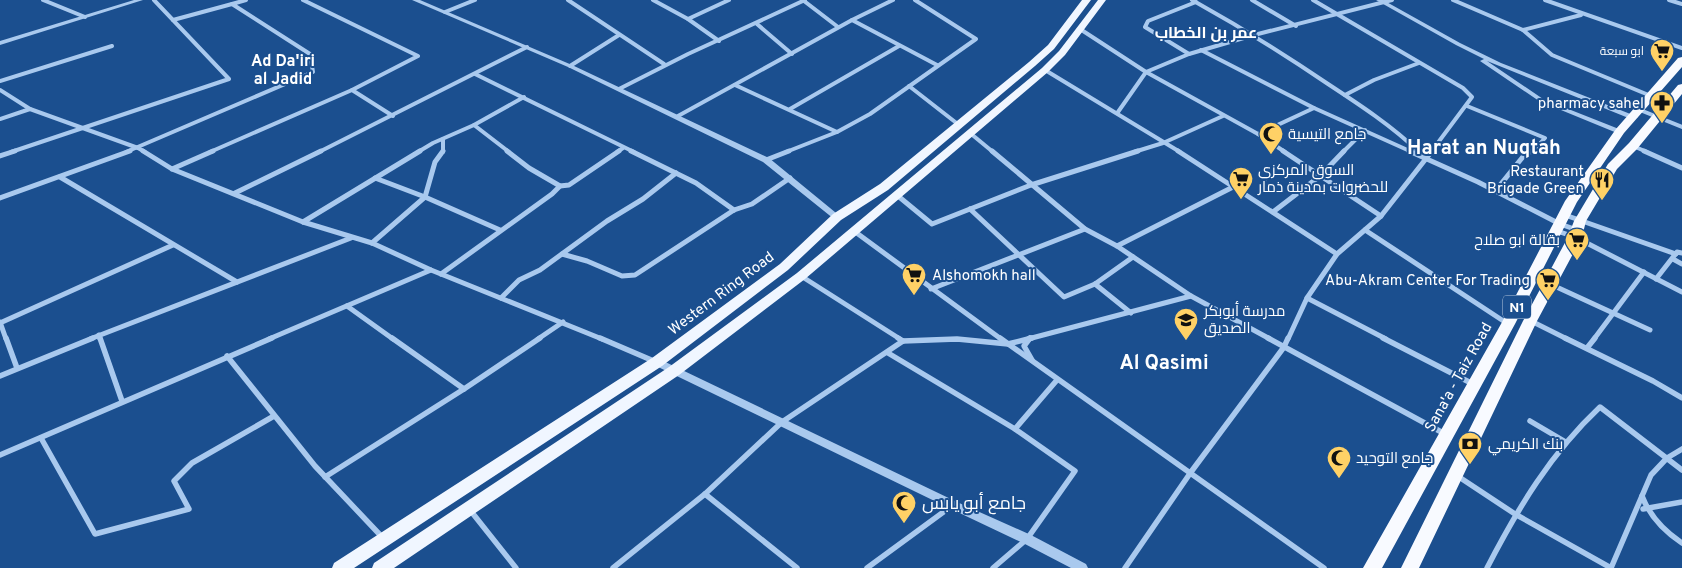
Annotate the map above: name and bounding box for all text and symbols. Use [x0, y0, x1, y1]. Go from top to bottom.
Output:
district label: عمر بن الخطاب [1155, 24, 1257, 44]
supermarket icon: ابو سبعة [1649, 38, 1675, 72]
place label: ابو سبعة [1600, 44, 1644, 60]
district label: Ad Da'iri al Jadid [251, 52, 315, 90]
pharmacy icon: pharmacy sahel [1649, 90, 1675, 124]
place label: pharmacy sahel [1538, 95, 1644, 114]
mosque icon: جامع التيسية [1258, 121, 1284, 155]
place label: جامع التيسية [1288, 126, 1366, 145]
district label: Harat an Nuqtah [1407, 136, 1561, 162]
place label: السوق المركزي للحضروات بمدينة ذمار [1257, 162, 1388, 198]
place label: Restaurant Brigade Green [1487, 163, 1584, 199]
supermarket icon: السوق المركزي للحضروات بمدينة ذمار [1228, 166, 1254, 200]
restaurant icon: Restaurant Brigade Green [1589, 167, 1615, 201]
supermarket icon: بقالة ابو صلاح [1564, 227, 1590, 261]
place label: بقالة ابو صلاح [1474, 232, 1560, 251]
street label: Western Ring Road [665, 248, 779, 340]
supermarket icon: Alshomokh hall [901, 262, 927, 296]
place label: Alshomokh hall [932, 267, 1036, 286]
supermarket icon: Abu-Akram Center For Trading [1535, 267, 1561, 301]
place label: Abu-Akram Center For Trading [1325, 272, 1530, 291]
road number: N1 [1503, 296, 1531, 318]
place label: مدرسة أبوبكر الصديق [1203, 301, 1285, 339]
school or university icon: مدرسة أبوبكر الصديق [1173, 307, 1199, 341]
street label: Sana'a - Taiz Road [1421, 320, 1497, 436]
district label: Al Qasimi [1119, 351, 1209, 377]
bank icon: بنك الكريمي [1457, 431, 1483, 465]
place label: بنك الكريمي [1488, 436, 1563, 456]
mosque icon: جامع التوحيد [1326, 445, 1352, 479]
place label: جامع التوحيد [1356, 450, 1433, 469]
mosque icon: جامع أبو يابس [891, 490, 917, 524]
place label: جامع أبو يابس [922, 492, 1026, 516]

